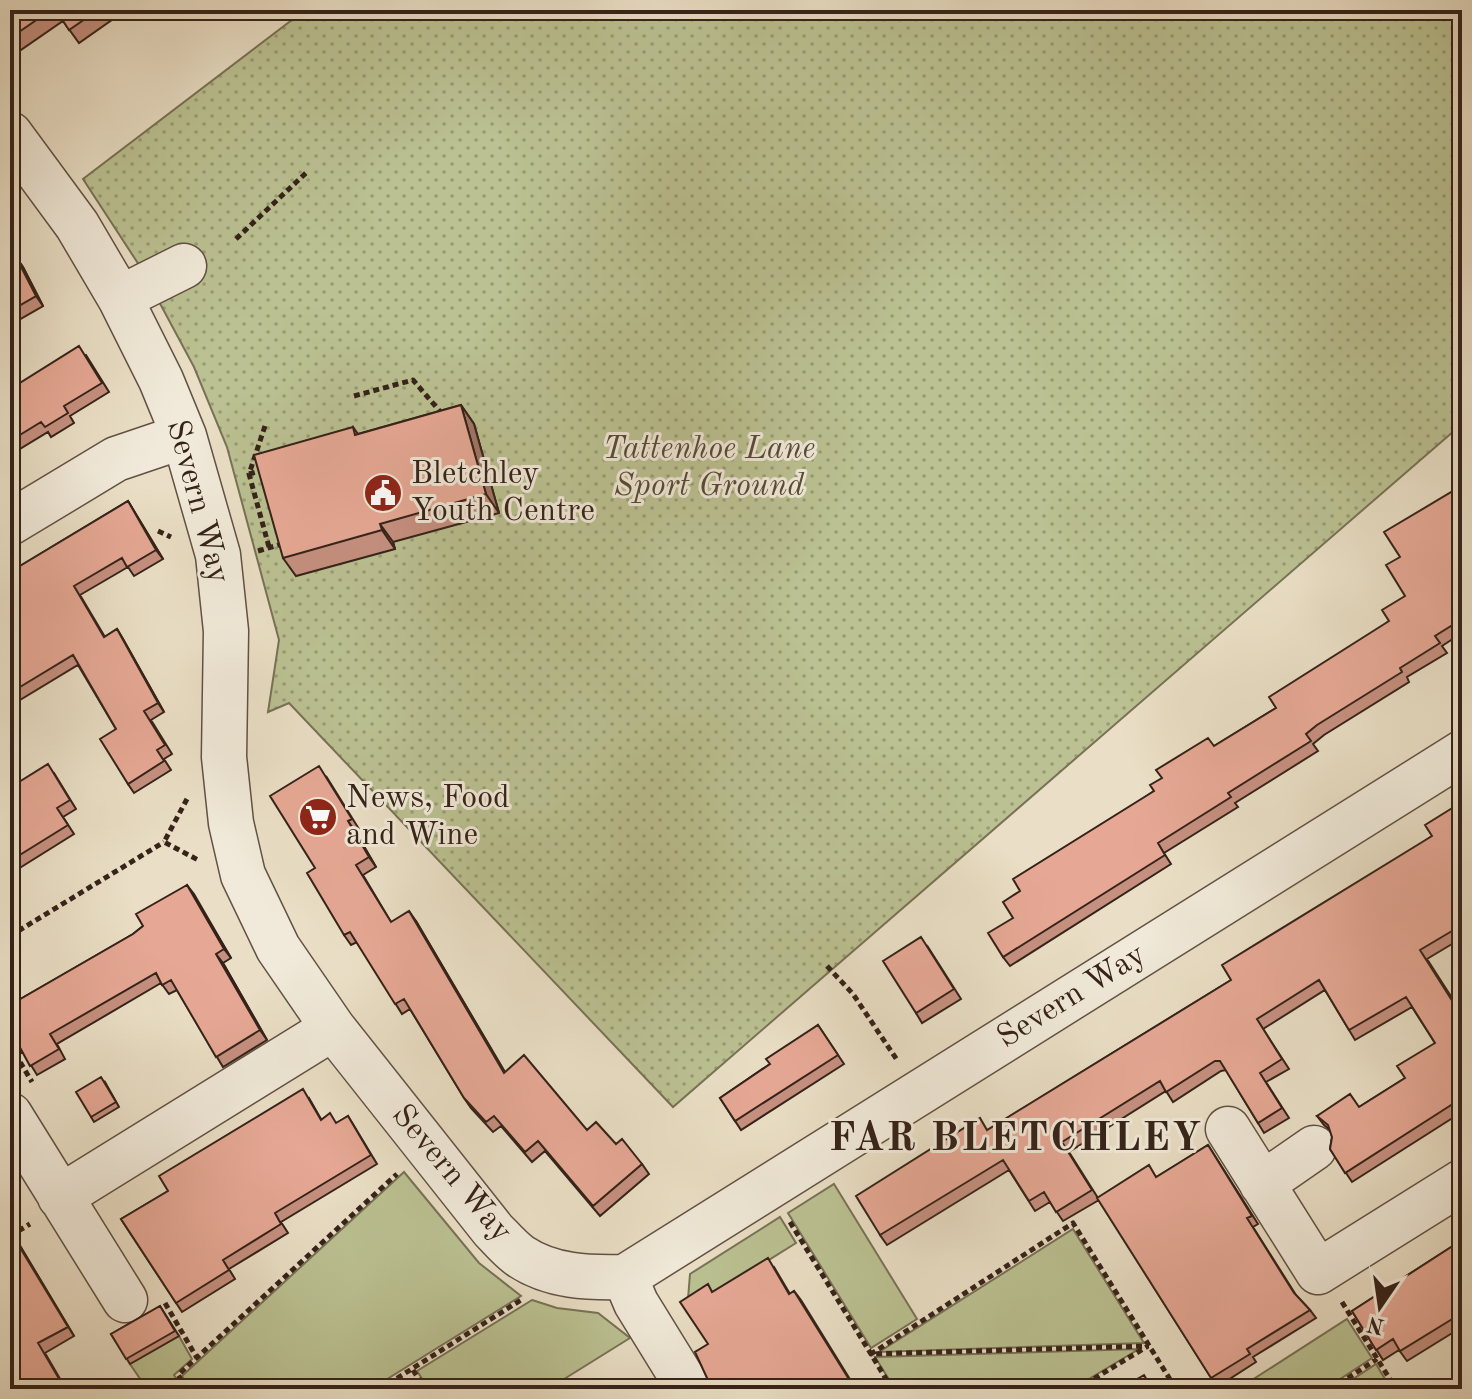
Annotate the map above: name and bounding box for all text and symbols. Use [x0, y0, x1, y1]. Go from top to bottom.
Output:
street label: Severn Way [160, 417, 234, 587]
park label: Tattenhoe Lane Sport Ground [603, 434, 815, 503]
place label: Bletchley Youth Centre [411, 459, 595, 528]
public building icon: Bletchley Youth Centre [362, 472, 404, 514]
place label: News, Food and Wine [346, 783, 510, 852]
supermarket icon: News, Food and Wine [297, 796, 339, 838]
street label: Severn Way [992, 939, 1152, 1055]
street label: Severn Way [385, 1099, 517, 1249]
district label: FAR BLETCHLEY [829, 1120, 1203, 1160]
north arrow [1340, 1267, 1420, 1347]
text: N [1365, 1312, 1387, 1337]

